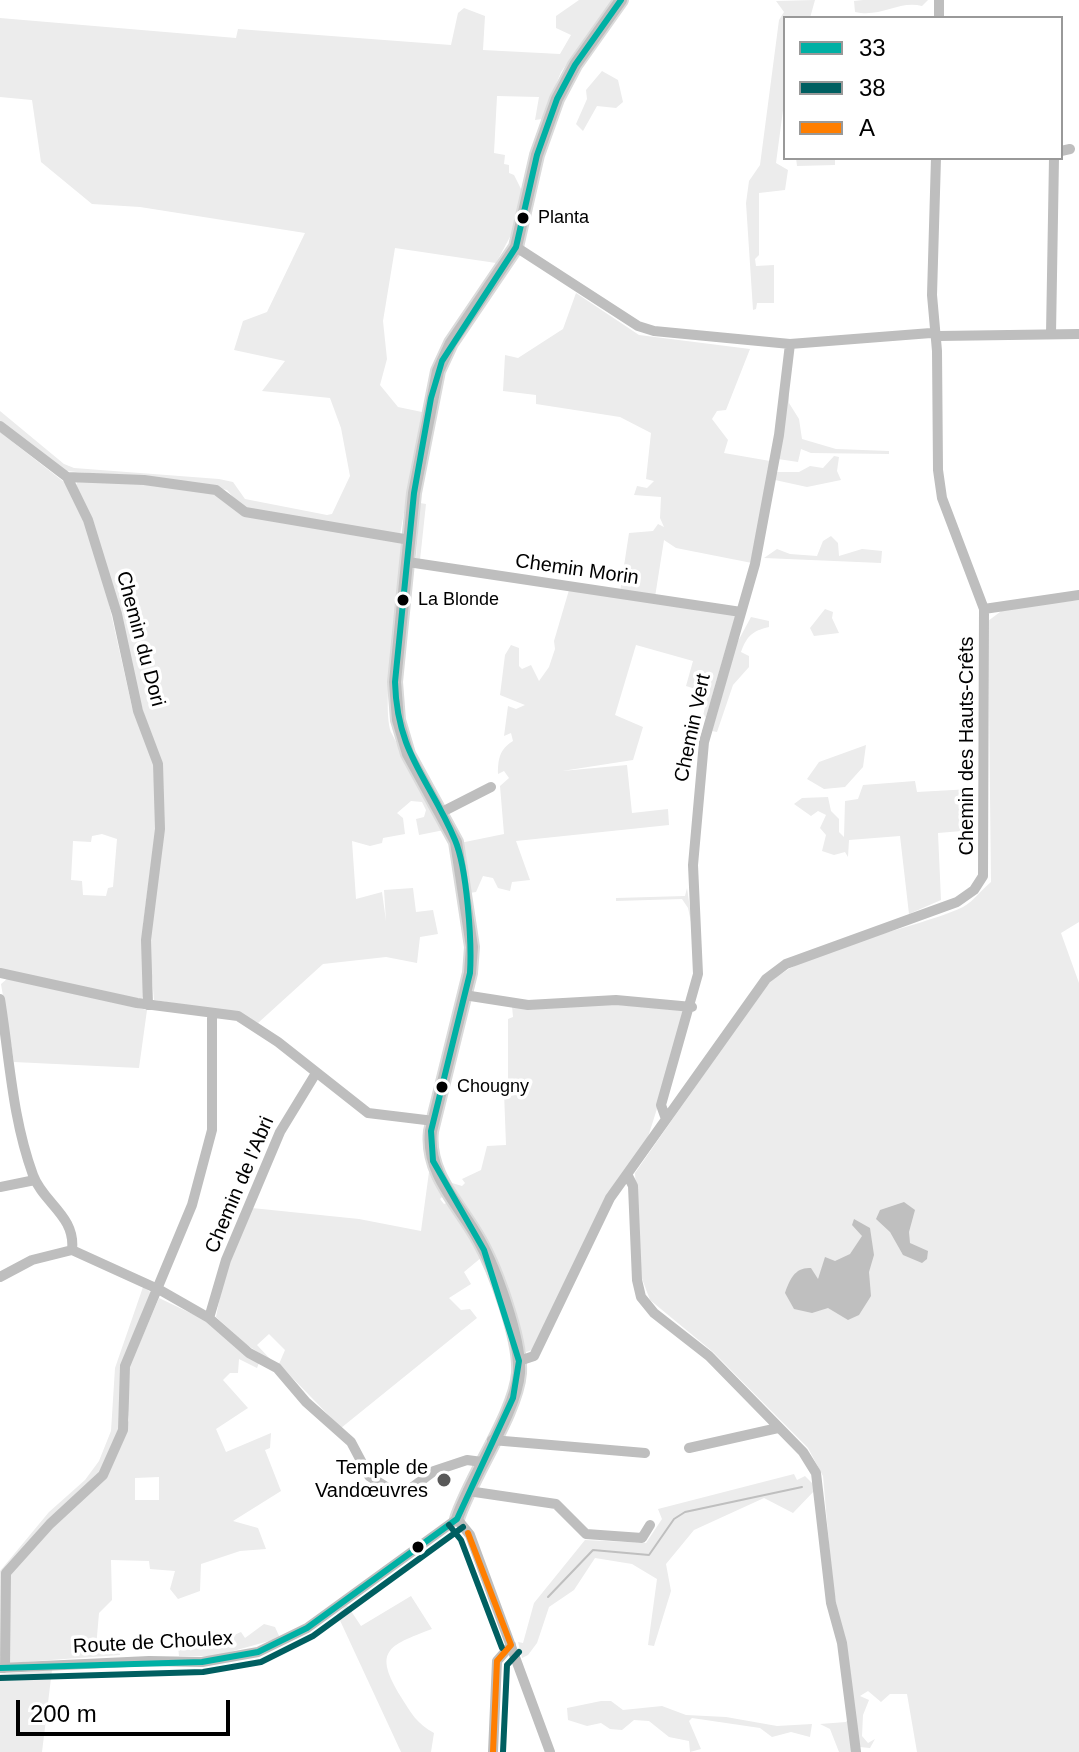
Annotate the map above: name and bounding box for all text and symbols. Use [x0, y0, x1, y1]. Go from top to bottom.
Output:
legend [783, 16, 1063, 160]
text: 33 [859, 34, 886, 61]
text: 38 [859, 74, 886, 101]
text: A [859, 114, 875, 141]
place label: Planta [538, 207, 589, 229]
marker: Planta [515, 210, 531, 226]
street label: Chemin Morin [514, 549, 640, 591]
street label: Chemin du Dori [110, 569, 170, 709]
place label: La Blonde [418, 589, 499, 611]
marker: La Blonde [395, 592, 411, 608]
street label: Chemin des Hauts-Crêts [955, 637, 979, 855]
street label: Chemin Vert [670, 672, 716, 784]
place label: Chougny [457, 1076, 529, 1098]
marker: Chougny [434, 1079, 450, 1095]
street label: Chemin de l'Abri [200, 1113, 280, 1257]
place label: Temple de Vandœuvres [315, 1456, 428, 1503]
marker: Temple de Vandœuvres [435, 1471, 453, 1489]
unlabelled marker [410, 1539, 426, 1555]
street label: Route de Choulex [72, 1627, 234, 1659]
scale bar [20, 1684, 234, 1734]
text: 200 m [30, 1700, 97, 1727]

